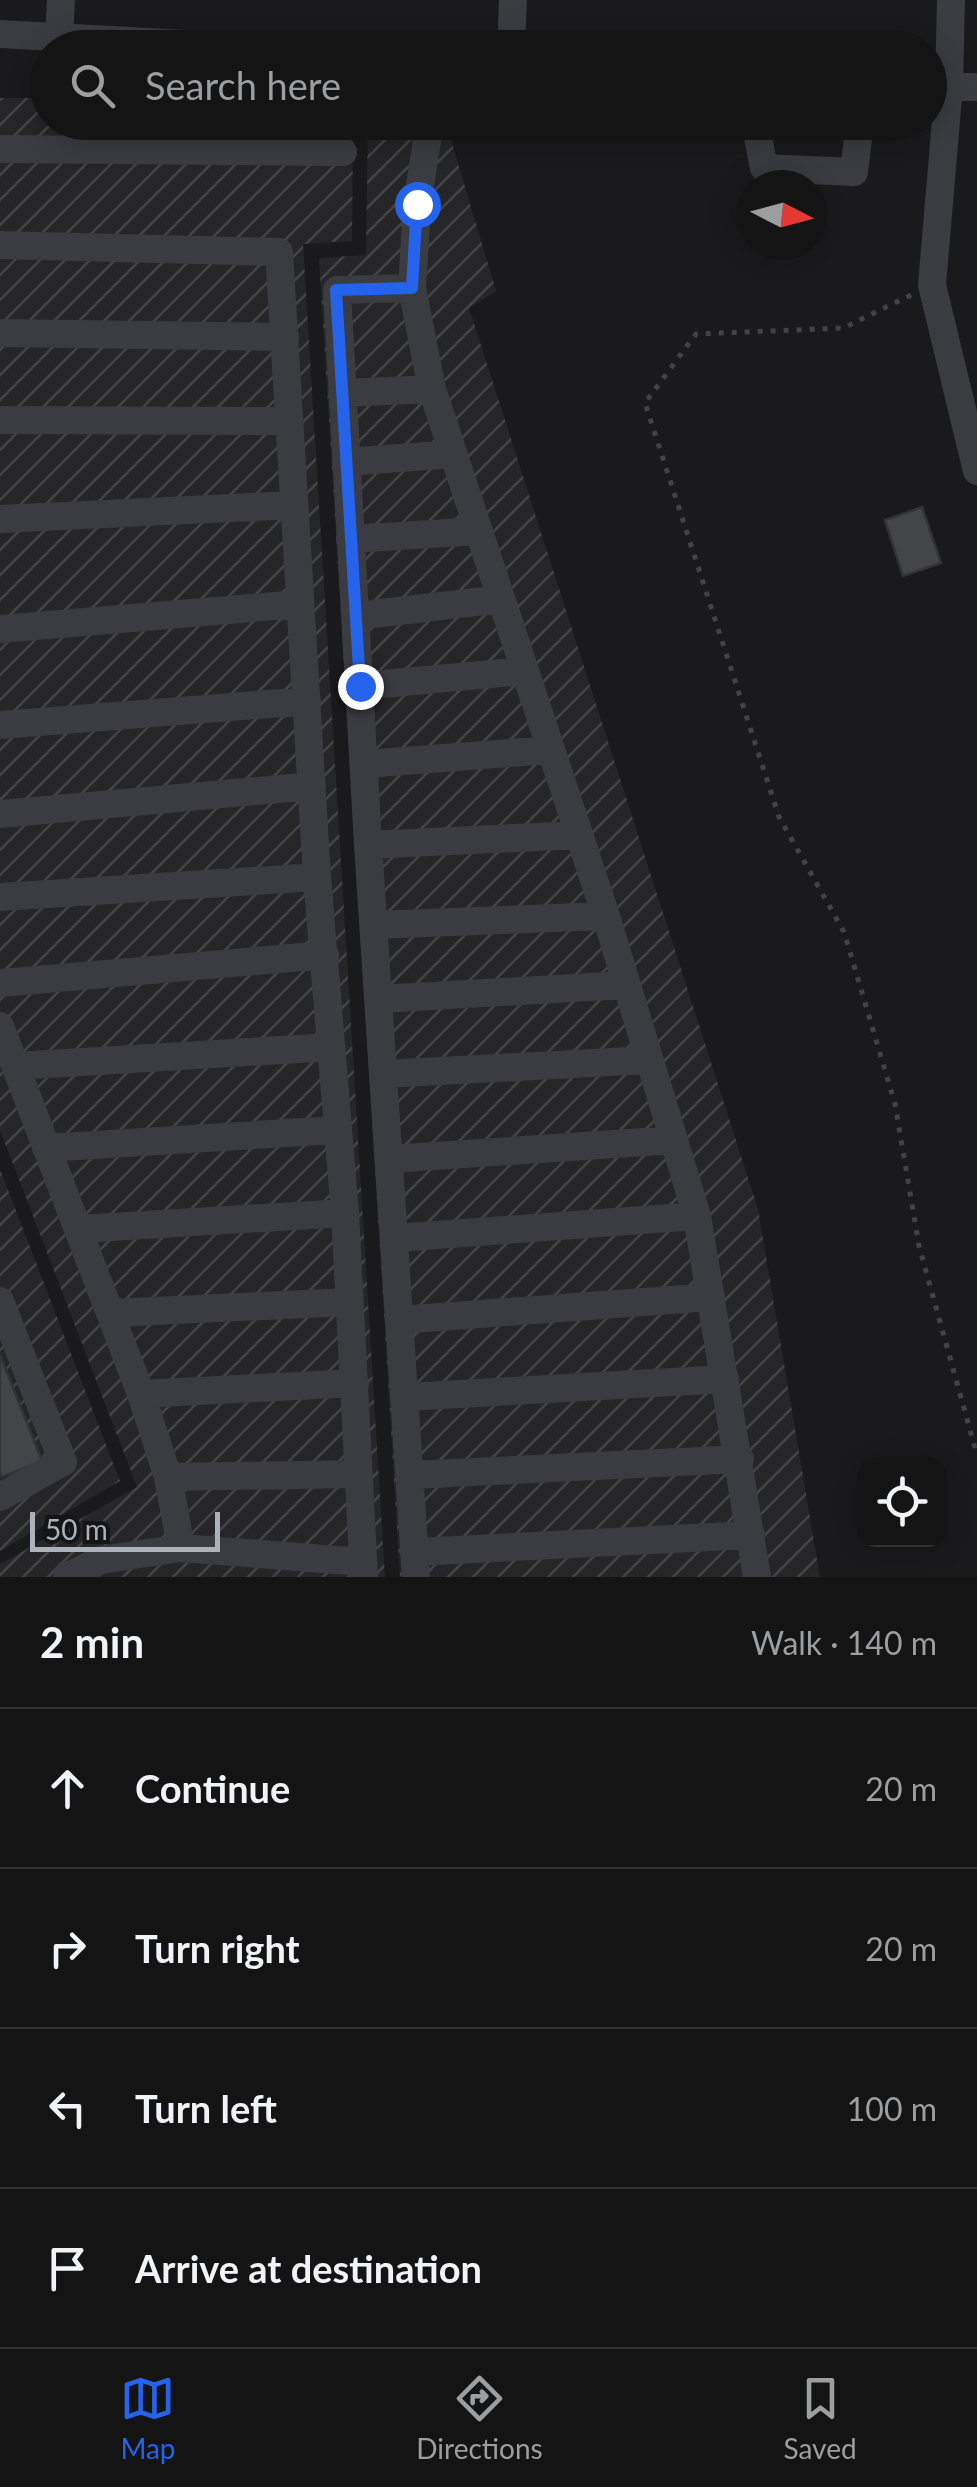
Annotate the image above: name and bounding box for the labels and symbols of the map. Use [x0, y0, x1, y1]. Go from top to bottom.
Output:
north arrow [737, 170, 827, 260]
route start [395, 182, 441, 228]
route end [338, 664, 384, 710]
scale bar [30, 1507, 220, 1552]

